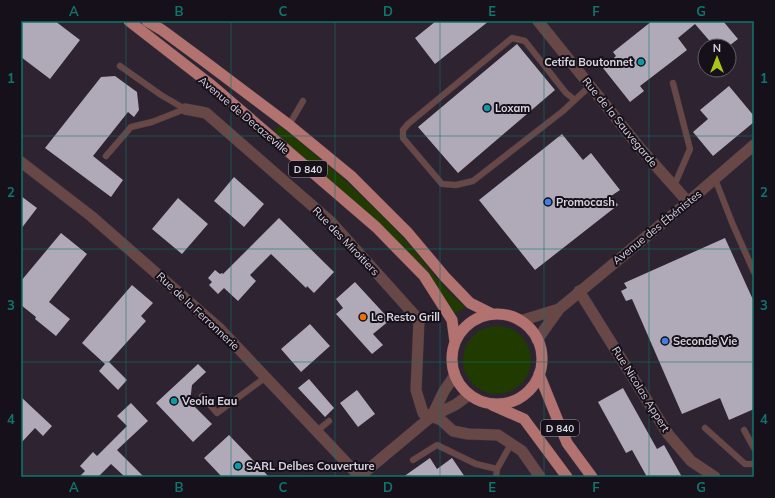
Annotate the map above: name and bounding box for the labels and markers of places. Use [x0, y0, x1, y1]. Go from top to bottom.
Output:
place label: Cetifa Boutonnet [544, 55, 633, 69]
marker: Cetifa Boutonnet [636, 57, 646, 67]
place label: Loxam [495, 101, 530, 115]
marker: Loxam [482, 103, 492, 113]
place label: Promocash [556, 195, 615, 209]
marker: Promocash [543, 197, 553, 207]
place label: Le Resto Grill [371, 310, 440, 324]
marker: Le Resto Grill [358, 312, 368, 322]
place label: Seconde Vie [673, 334, 737, 348]
marker: Seconde Vie [660, 336, 670, 346]
place label: Veolia Eau [181, 394, 237, 408]
marker: Veolia Eau [169, 396, 179, 406]
place label: SARL Delbes Couverture [246, 459, 375, 473]
marker: SARL Delbes Couverture [233, 461, 243, 471]

